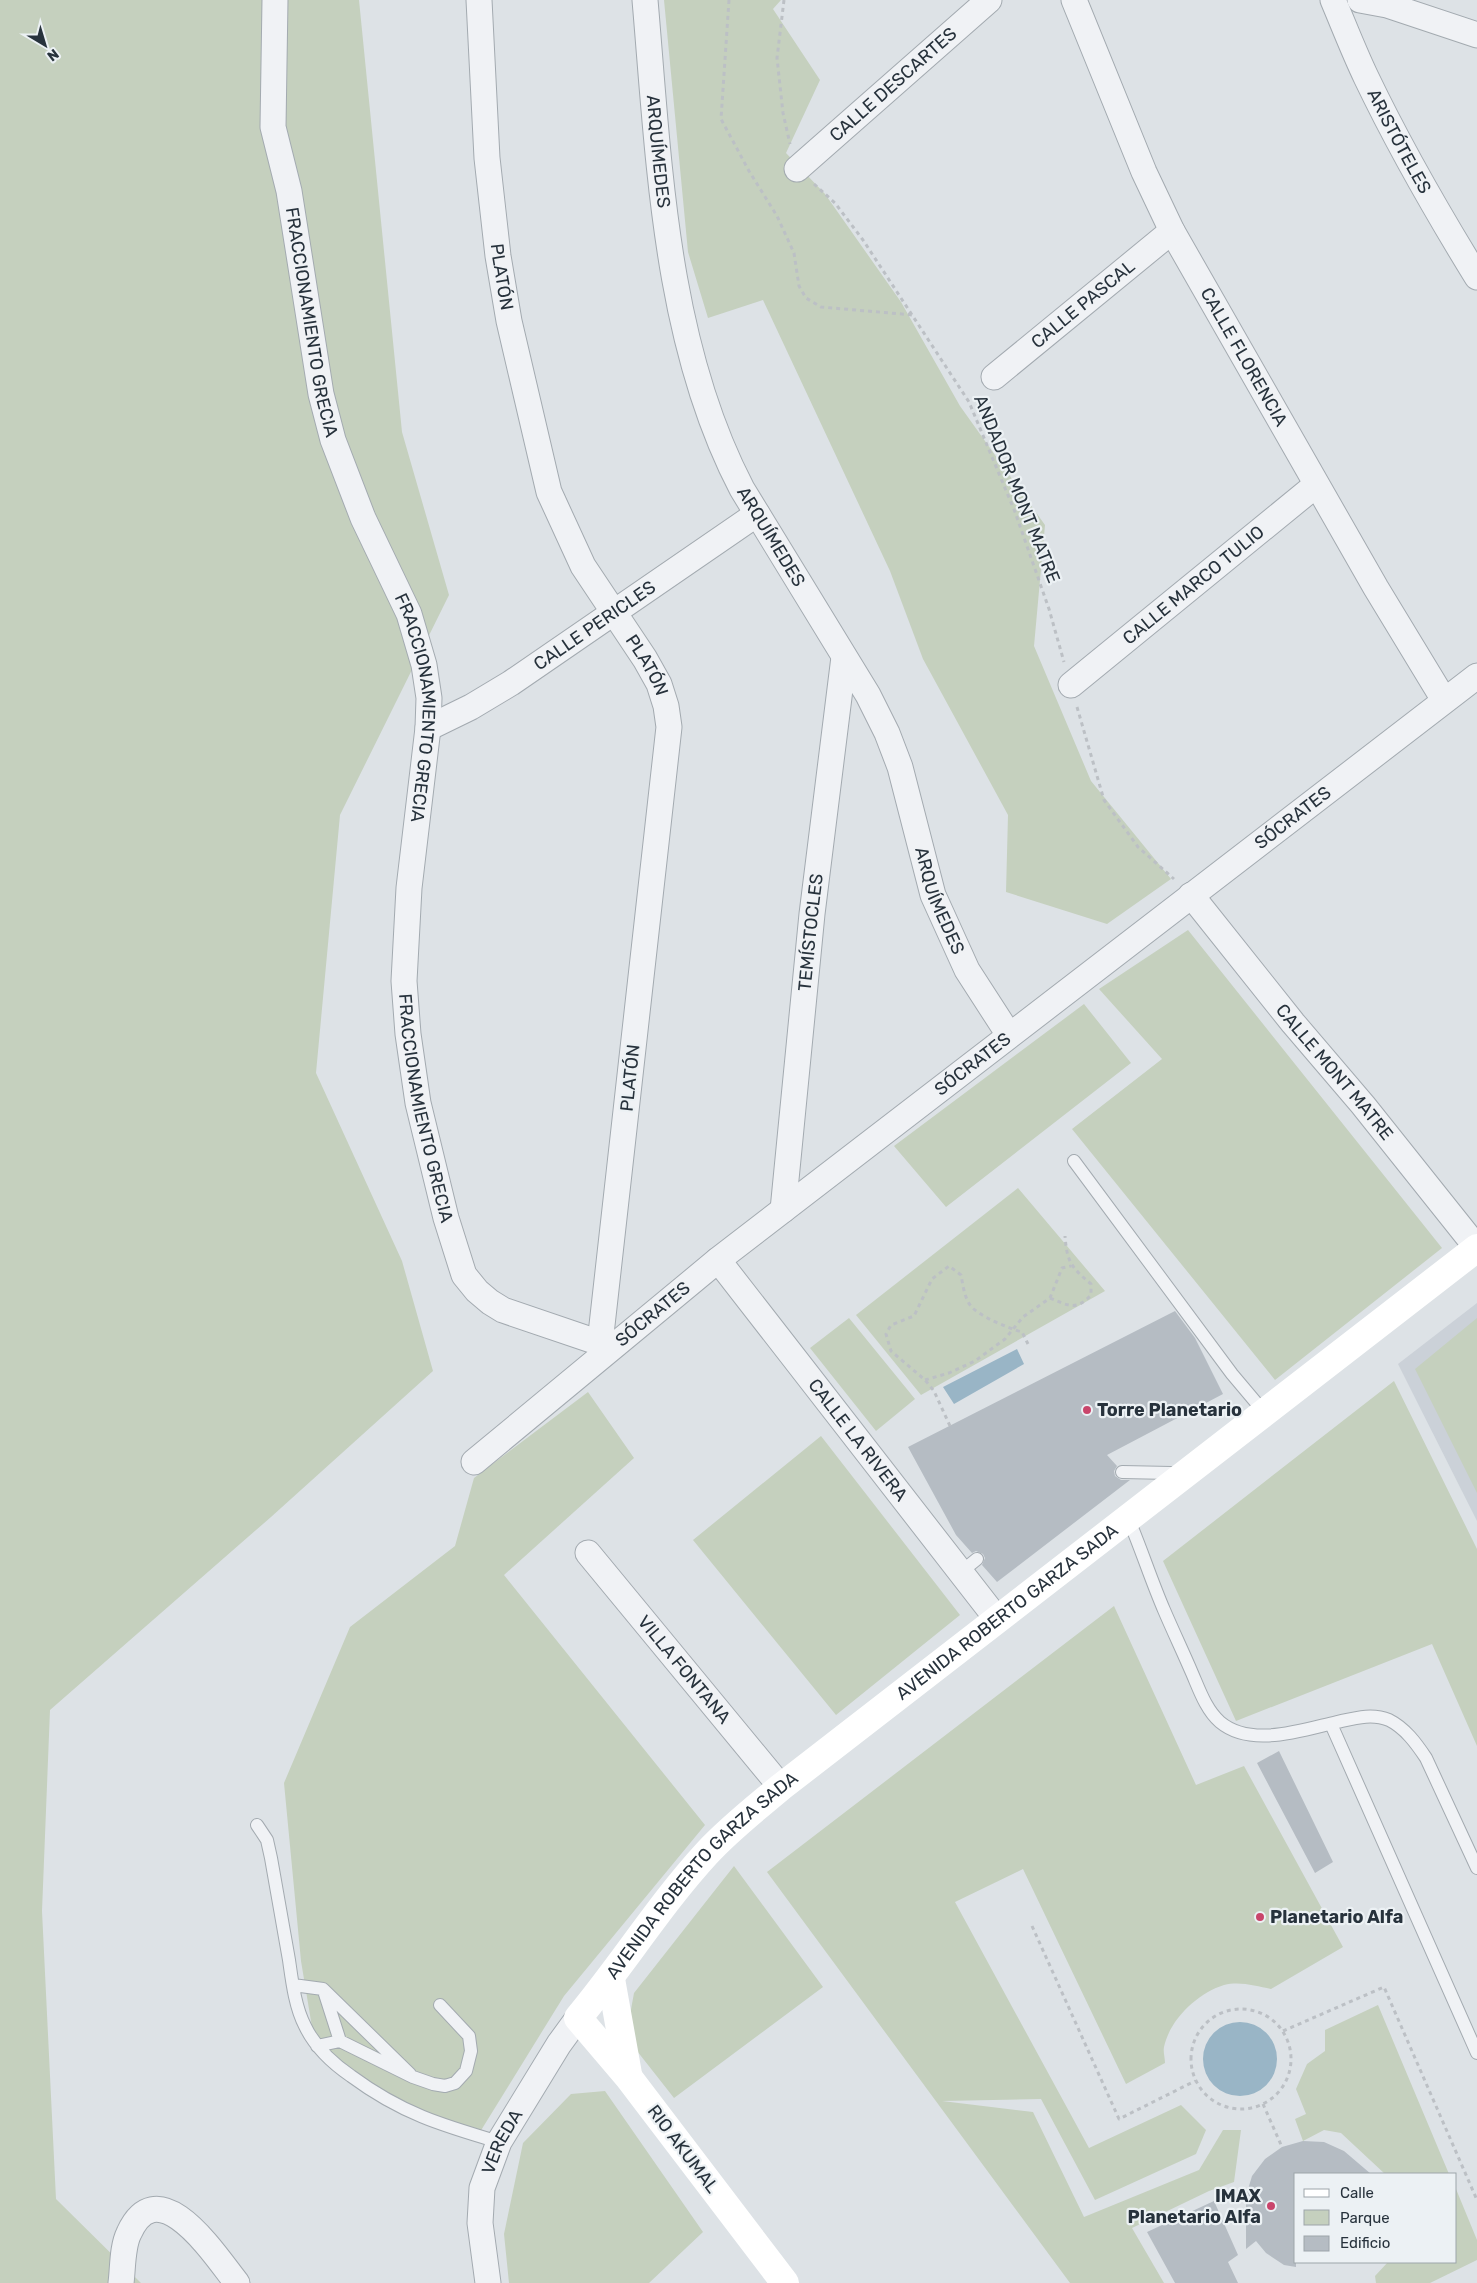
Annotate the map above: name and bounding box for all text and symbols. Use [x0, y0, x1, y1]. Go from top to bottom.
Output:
north arrow [20, 20, 70, 70]
street label: CALLE DESCARTES [825, 23, 961, 146]
text: N [43, 45, 62, 65]
street label: ARISTÓTELES [1362, 85, 1436, 197]
street label: ARQUÍMEDES [642, 94, 675, 209]
street label: FRACCIONAMIENTO GRECIA [281, 206, 343, 439]
street label: PLATÓN [486, 242, 518, 312]
street label: CALLE PASCAL [1027, 255, 1139, 353]
street label: CALLE FLORENCIA [1196, 284, 1292, 430]
street label: ANDADOR MONT MATRE [969, 392, 1065, 586]
street label: ARQUÍMEDES [732, 483, 810, 591]
street label: CALLE MARCO TULIO [1118, 521, 1269, 649]
street label: CALLE PERICLES [529, 576, 660, 675]
street label: FRACCIONAMIENTO GRECIA [390, 590, 441, 824]
street label: PLATÓN [621, 630, 673, 698]
street label: SÓCRATES [1250, 781, 1335, 854]
street label: ARQUÍMEDES [910, 845, 969, 958]
street label: TEMÍSTOCLES [793, 872, 828, 992]
street label: FRACCIONAMIENTO GRECIA [394, 993, 458, 1225]
street label: CALLE MONT MATRE [1271, 1000, 1398, 1145]
street label: SÓCRATES [930, 1028, 1015, 1100]
street label: PLATÓN [616, 1043, 644, 1113]
street label: SÓCRATES [611, 1277, 695, 1351]
street label: CALLE LA RIVERA [804, 1374, 912, 1506]
place label: Torre Planetario [1097, 1399, 1242, 1421]
marker: Torre Planetario [1081, 1404, 1093, 1416]
street label: AVENIDA ROBERTO GARZA SADA [892, 1519, 1122, 1705]
street label: VILLA FONTANA [633, 1611, 735, 1728]
street label: AVENIDA ROBERTO GARZA SADA [601, 1767, 802, 1984]
place label: Planetario Alfa [1270, 1906, 1403, 1928]
marker: Planetario Alfa [1254, 1911, 1266, 1923]
street label: RIO AKUMAL [643, 2101, 723, 2197]
street label: VEREDA [477, 2105, 527, 2177]
legend [1294, 2173, 1457, 2263]
text: Calle [1340, 2184, 1374, 2202]
place label: IMAX Planetario Alfa [1128, 2185, 1262, 2228]
marker: IMAX Planetario Alfa [1265, 2200, 1277, 2212]
text: Parque [1340, 2209, 1390, 2227]
text: Edificio [1340, 2234, 1390, 2252]

